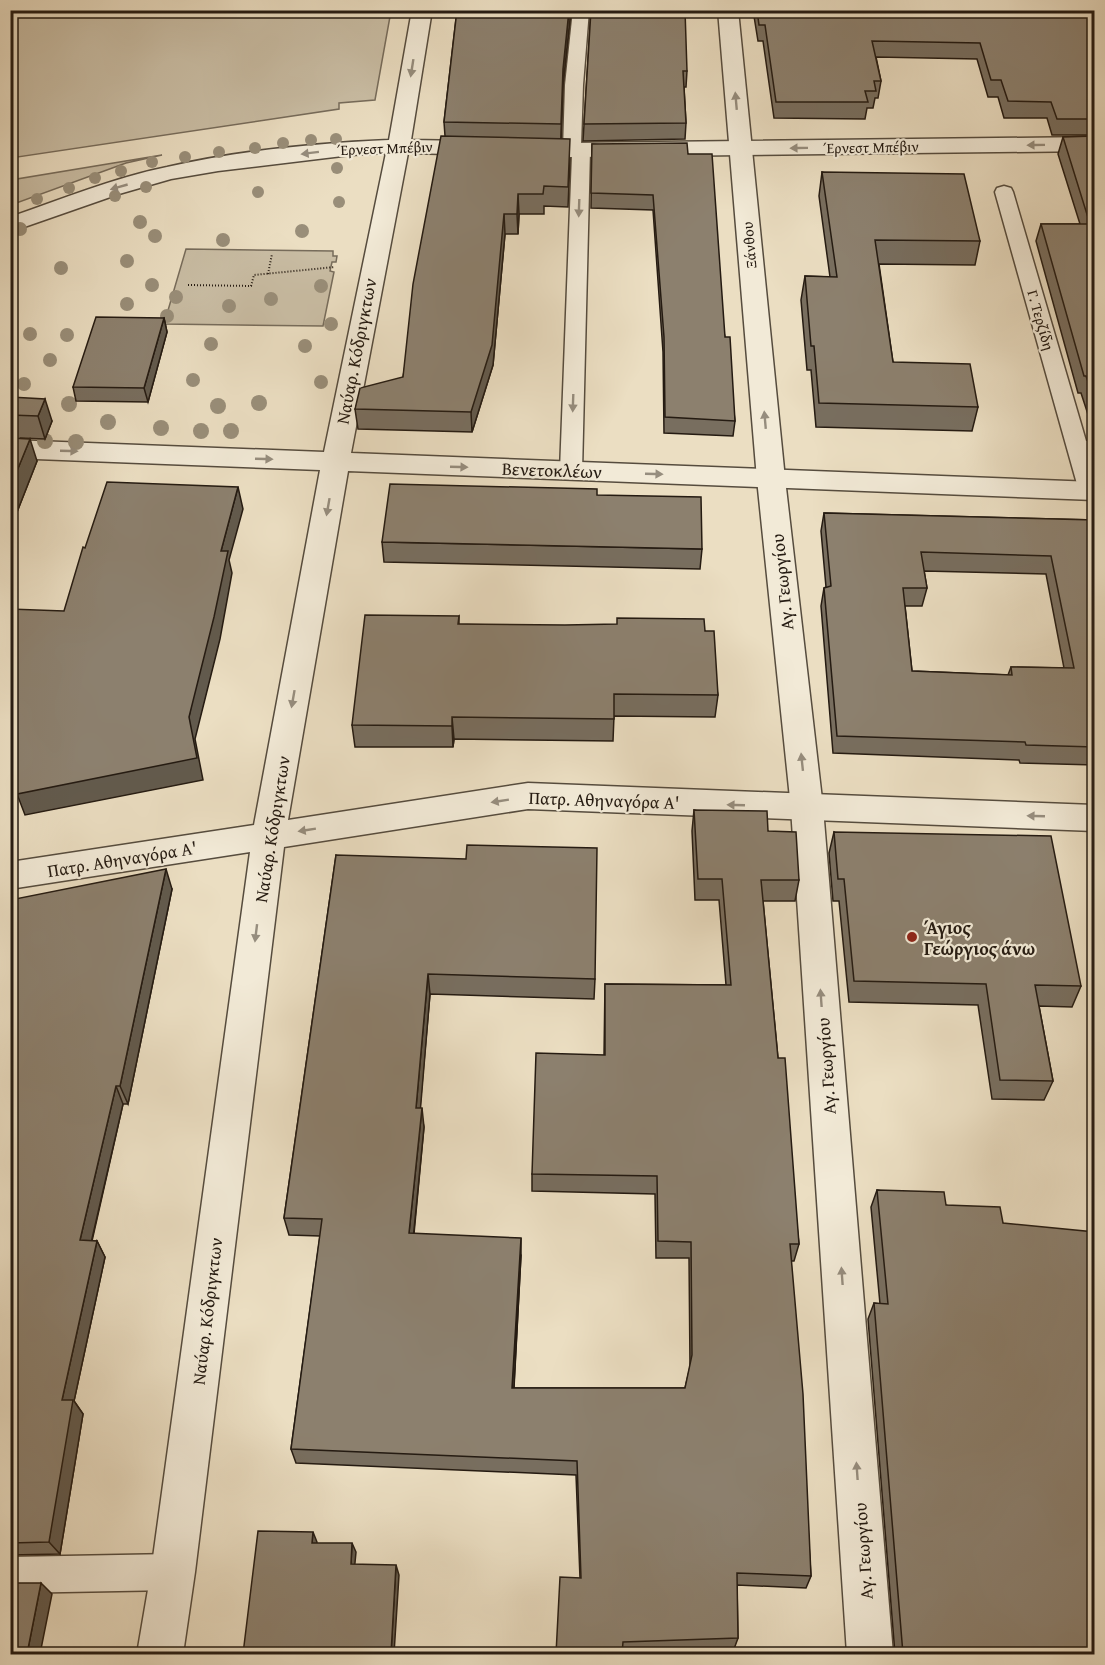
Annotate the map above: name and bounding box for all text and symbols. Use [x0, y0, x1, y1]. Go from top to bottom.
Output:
one-way arrow [408, 59, 417, 78]
one-way arrow [731, 91, 741, 110]
street label: Έρνεστ Μπέβιν [337, 136, 434, 160]
street label: Έρνεστ Μπέβιν [823, 136, 919, 158]
one-way arrow [1027, 140, 1046, 150]
one-way arrow [790, 143, 809, 153]
one-way arrow [301, 148, 320, 158]
one-way arrow [110, 183, 128, 192]
one-way arrow [575, 199, 584, 218]
street label: Ξάνθου [736, 221, 762, 269]
street label: Ναύαρ. Κόδριγκτων [329, 276, 383, 426]
street label: Γ. Τερζίδη [1022, 287, 1060, 353]
one-way arrow [569, 394, 578, 413]
one-way arrow [760, 411, 770, 430]
one-way arrow [59, 447, 78, 456]
one-way arrow [254, 454, 273, 464]
street label: Βενετοκλέων [501, 455, 603, 485]
one-way arrow [449, 462, 468, 471]
one-way arrow [644, 470, 663, 479]
one-way arrow [323, 498, 332, 517]
street label: Αγ. Γεωργίου [764, 532, 800, 632]
one-way arrow [288, 690, 297, 709]
one-way arrow [797, 752, 806, 771]
street label: Ναύαρ. Κόδριγκτων [247, 754, 297, 904]
street label: Πατρ. Αθηναγόρα Α' [528, 784, 680, 816]
one-way arrow [490, 796, 509, 805]
one-way arrow [727, 800, 746, 809]
one-way arrow [1027, 811, 1046, 821]
one-way arrow [297, 825, 316, 834]
street label: Πατρ. Αθηναγόρα Α' [45, 834, 199, 884]
place label: Άγιος Γεώργιος άνω [924, 914, 1035, 962]
one-way arrow [252, 924, 261, 943]
marker: Άγιος Γεώργιος άνω [905, 930, 919, 944]
one-way arrow [816, 988, 826, 1007]
street label: Αγ. Γεωργίου [809, 1017, 843, 1115]
street label: Ναύαρ. Κόδριγκτων [185, 1236, 229, 1386]
one-way arrow [837, 1267, 847, 1286]
one-way arrow [852, 1461, 861, 1480]
street label: Αγ. Γεωργίου [846, 1502, 880, 1600]

